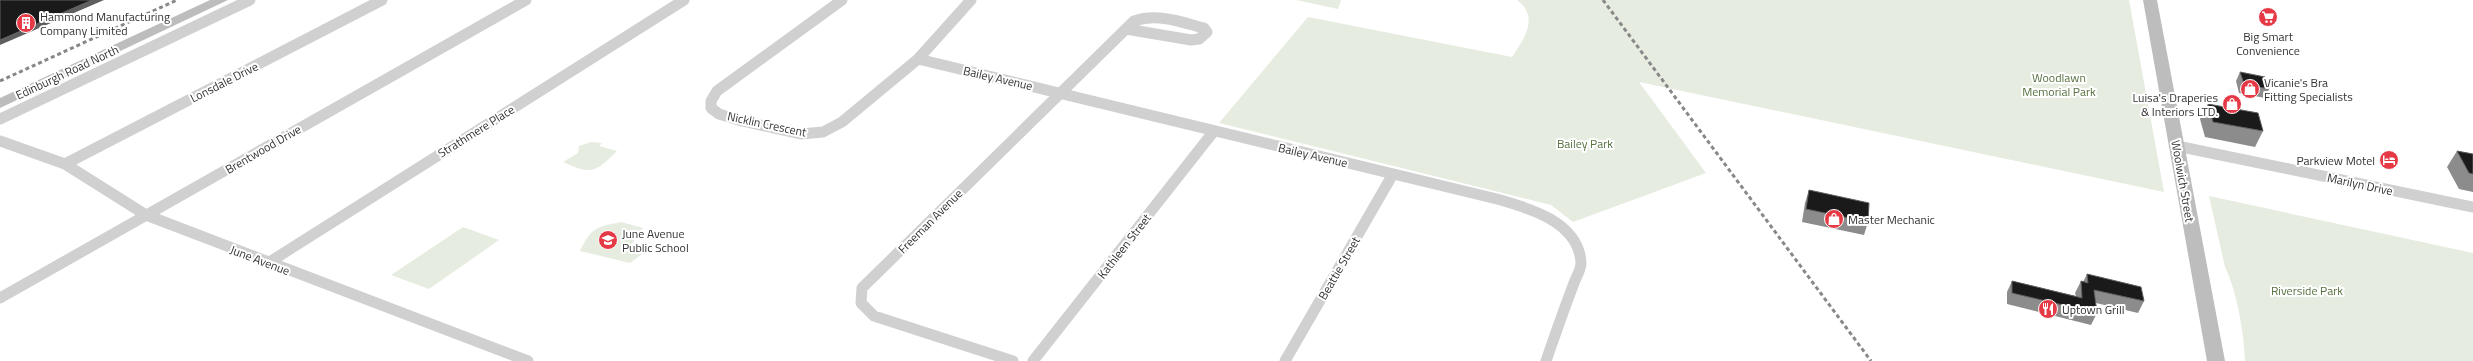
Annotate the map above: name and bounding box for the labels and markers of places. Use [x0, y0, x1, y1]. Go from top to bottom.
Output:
supermarket icon: Big Smart Convenience [2257, 6, 2279, 28]
place label: Hammond Manufacturing Company Limited [40, 7, 170, 40]
building icon: Hammond Manufacturing Company Limited [15, 12, 37, 34]
place label: Big Smart Convenience [2236, 27, 2300, 60]
place label: Vicanie's Bra Fitting Specialists [2264, 73, 2353, 106]
shop icon: Vicanie's Bra Fitting Specialists [2239, 78, 2261, 100]
place label: Luisa's Draperies & Interiors LTD. [2132, 88, 2218, 121]
shop icon: Luisa's Draperies & Interiors LTD. [2221, 93, 2243, 115]
hotel icon: Parkview Motel [2378, 149, 2400, 171]
place label: Parkview Motel [2296, 151, 2375, 170]
shop icon: Master Mechanic [1823, 208, 1845, 230]
place label: Master Mechanic [1848, 210, 1935, 229]
place label: June Avenue Public School [622, 224, 689, 257]
school or university icon: June Avenue Public School [597, 229, 619, 251]
restaurant icon: Uptown Grill [2037, 298, 2059, 320]
place label: Uptown Grill [2062, 300, 2124, 319]

